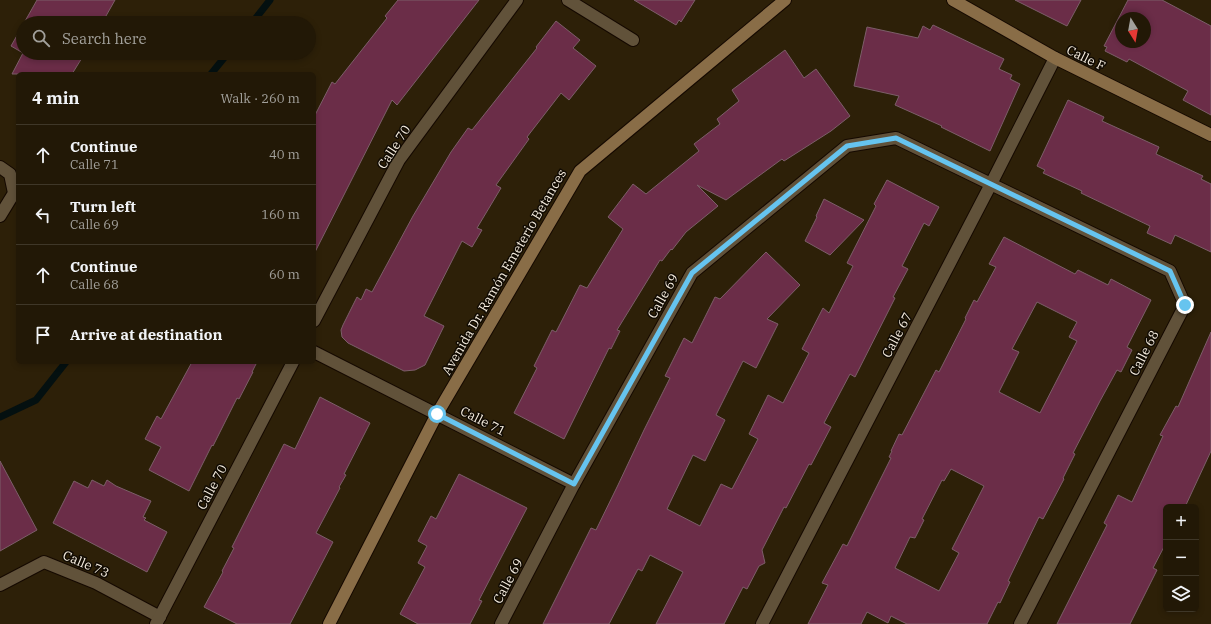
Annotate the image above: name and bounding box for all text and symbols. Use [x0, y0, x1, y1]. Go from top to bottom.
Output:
north arrow [1115, 12, 1151, 48]
search box [16, 16, 316, 60]
icon: search [30, 27, 52, 49]
text: Search here [62, 29, 147, 48]
street label: Calle F [1064, 41, 1108, 75]
text: 4 min [32, 87, 80, 109]
text: Walk · 260 m [221, 90, 300, 107]
street label: Calle 70 [374, 122, 415, 172]
text: Continue [70, 137, 137, 156]
icon: ahead [32, 144, 54, 166]
text: 40 m [269, 146, 300, 163]
text: Calle 71 [70, 156, 119, 173]
street label: Avenida Dr. Ramón Emeterio Betances [438, 166, 570, 378]
text: Turn left [70, 197, 136, 216]
icon: left [32, 204, 54, 226]
text: 160 m [261, 206, 300, 223]
text: Calle 69 [70, 216, 119, 233]
text: Continue [70, 257, 137, 276]
icon: ahead [32, 264, 54, 286]
text: 60 m [269, 266, 300, 283]
street label: Calle 69 [644, 271, 682, 321]
text: Calle 68 [70, 276, 119, 293]
route end [1176, 296, 1194, 314]
street label: Calle 67 [878, 309, 916, 361]
icon: arrive [32, 324, 54, 346]
text: Arrive at destination [70, 325, 222, 344]
street label: Calle 68 [1125, 327, 1163, 379]
street label: Calle 71 [457, 402, 509, 440]
route start [428, 405, 446, 423]
street label: Calle 70 [193, 461, 231, 513]
map controls [1163, 504, 1199, 612]
button: + [1163, 504, 1199, 540]
button: − [1163, 540, 1199, 576]
street label: Calle 73 [60, 547, 112, 581]
street label: Calle 69 [489, 555, 527, 607]
button: layers [1163, 576, 1199, 612]

